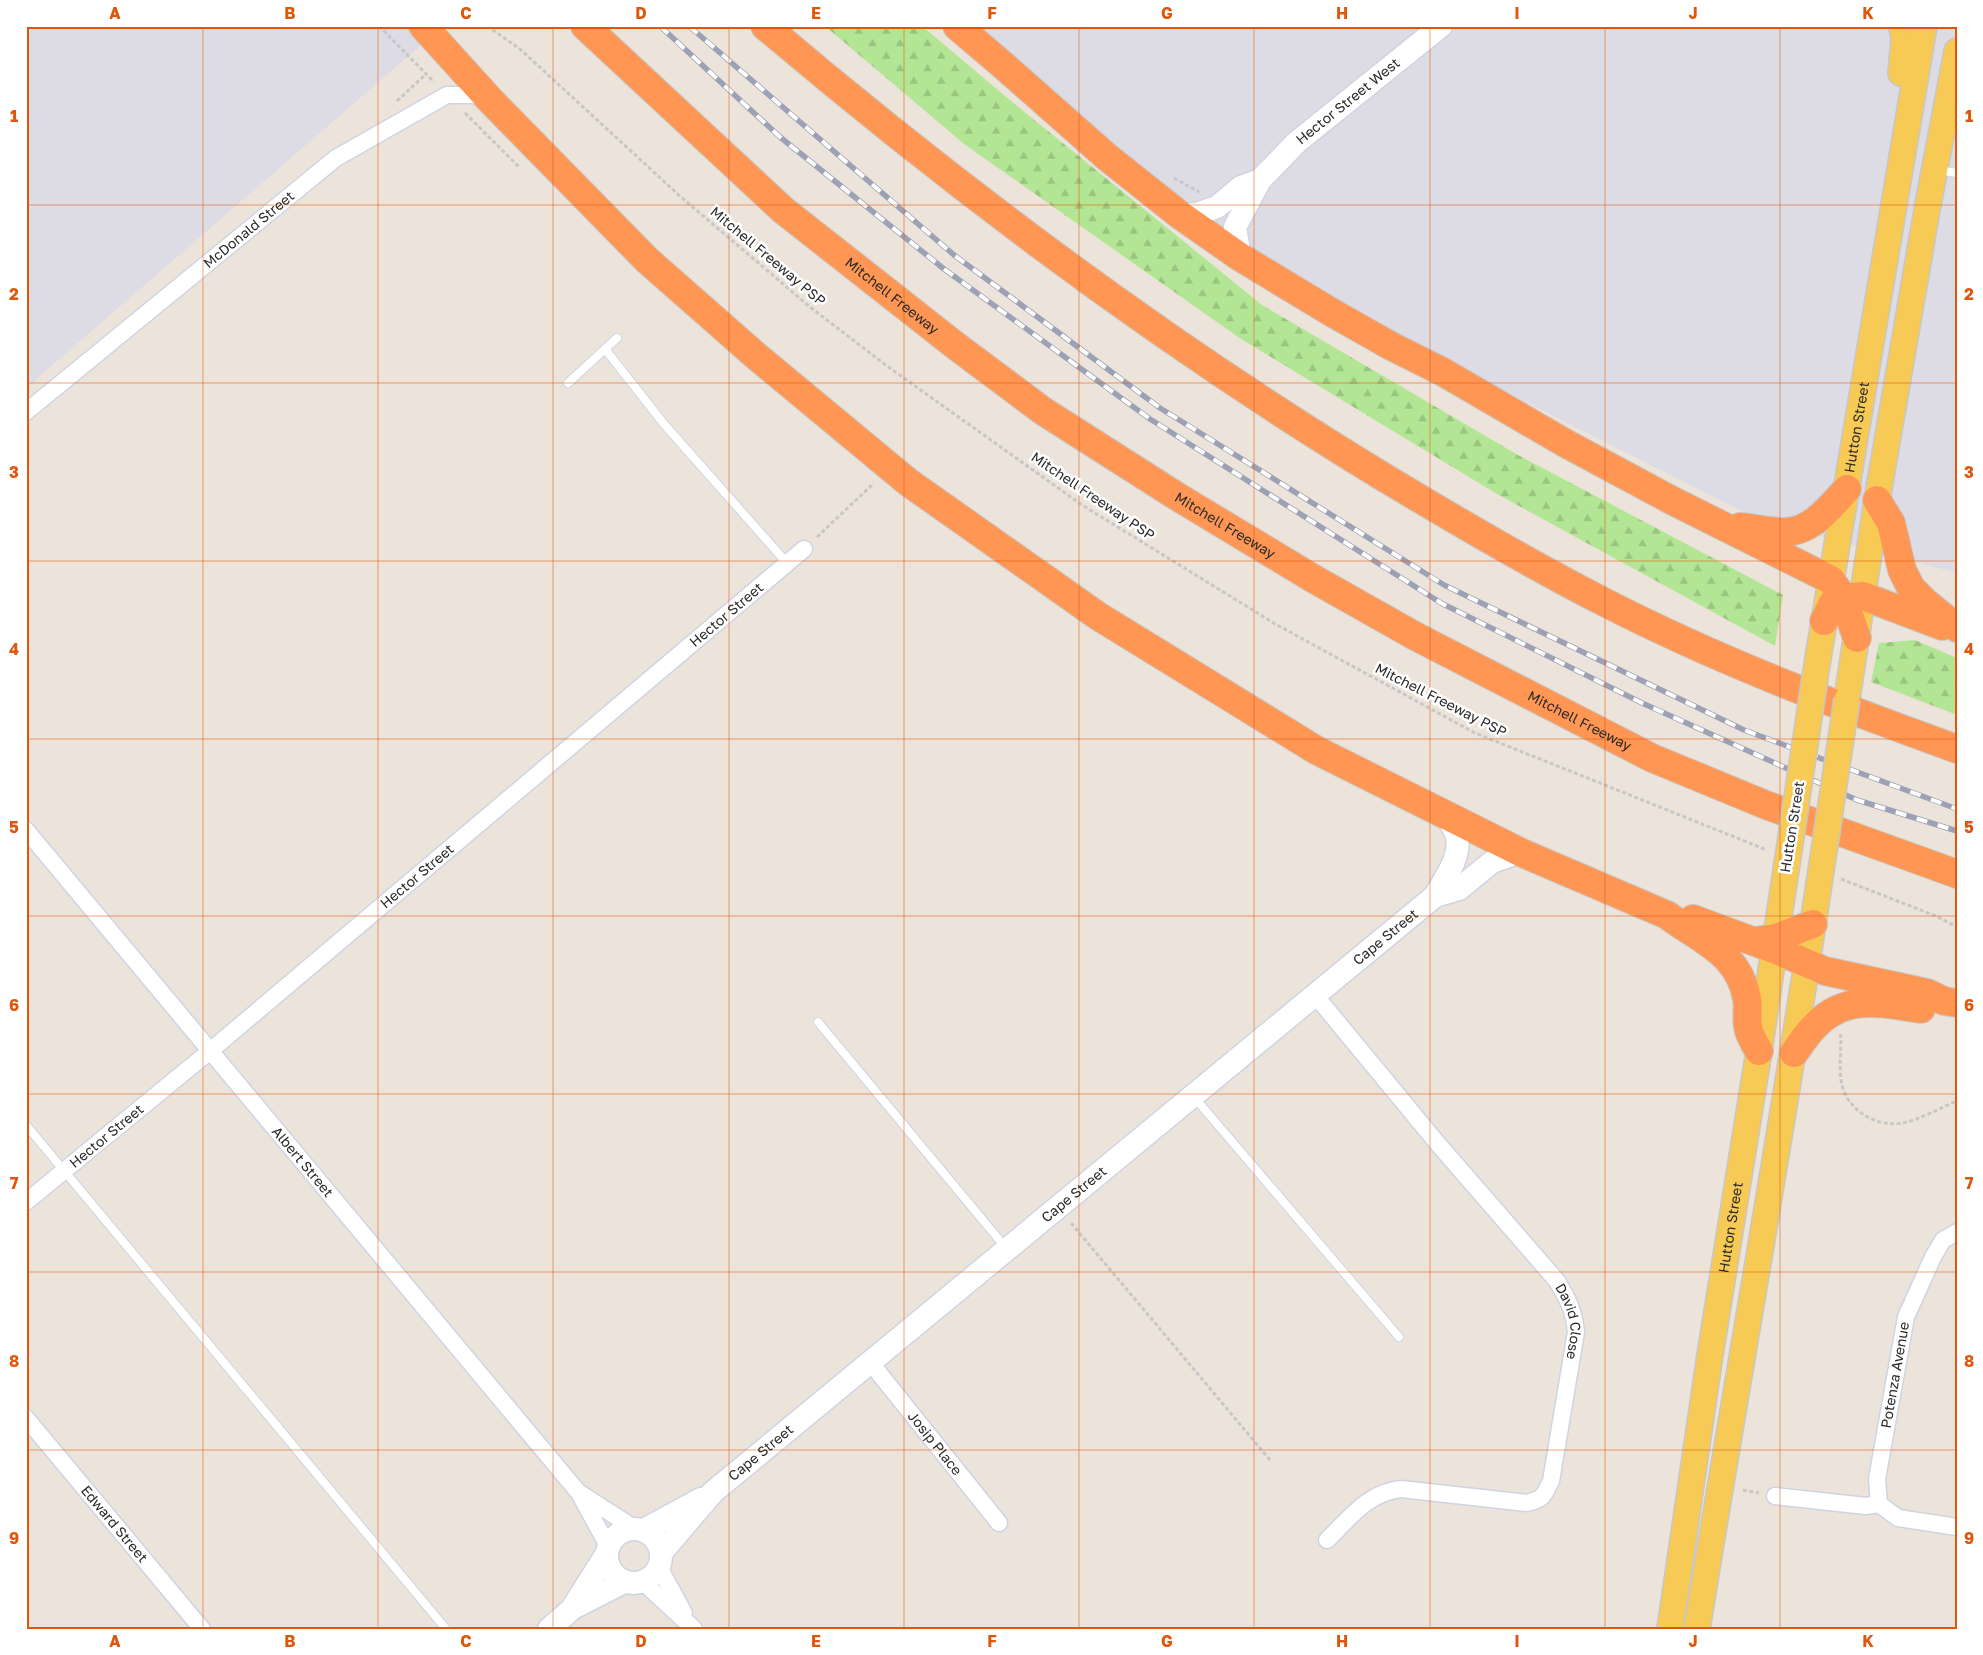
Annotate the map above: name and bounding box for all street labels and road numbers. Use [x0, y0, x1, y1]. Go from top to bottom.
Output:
street label: Hector Street West [1292, 54, 1403, 148]
street label: McDonald Street [200, 187, 297, 271]
street label: Mitchell Freeway PSP [707, 202, 829, 309]
street label: Mitchell Freeway [842, 253, 943, 338]
street label: Hutton Street [1840, 380, 1872, 474]
street label: Mitchell Freeway PSP [1028, 448, 1158, 543]
street label: Mitchell Freeway [1172, 488, 1279, 562]
street label: Hector Street [686, 578, 766, 650]
street label: Mitchell Freeway PSP [1373, 659, 1510, 740]
street label: Mitchell Freeway [1525, 687, 1635, 754]
street label: Hutton Street [1776, 780, 1807, 874]
street label: Hector Street [376, 840, 457, 912]
street label: Cape Street [1349, 905, 1421, 968]
street label: Hector Street [66, 1100, 147, 1171]
street label: Albert Street [269, 1123, 337, 1200]
street label: Cape Street [1038, 1162, 1109, 1226]
street label: Hutton Street [1714, 1181, 1746, 1274]
street label: David Close [1552, 1280, 1585, 1361]
street label: Potenza Avenue [1877, 1320, 1912, 1429]
street label: Josip Place [905, 1408, 966, 1478]
street label: Cape Street [724, 1420, 796, 1484]
street label: Edward Street [78, 1482, 152, 1566]

